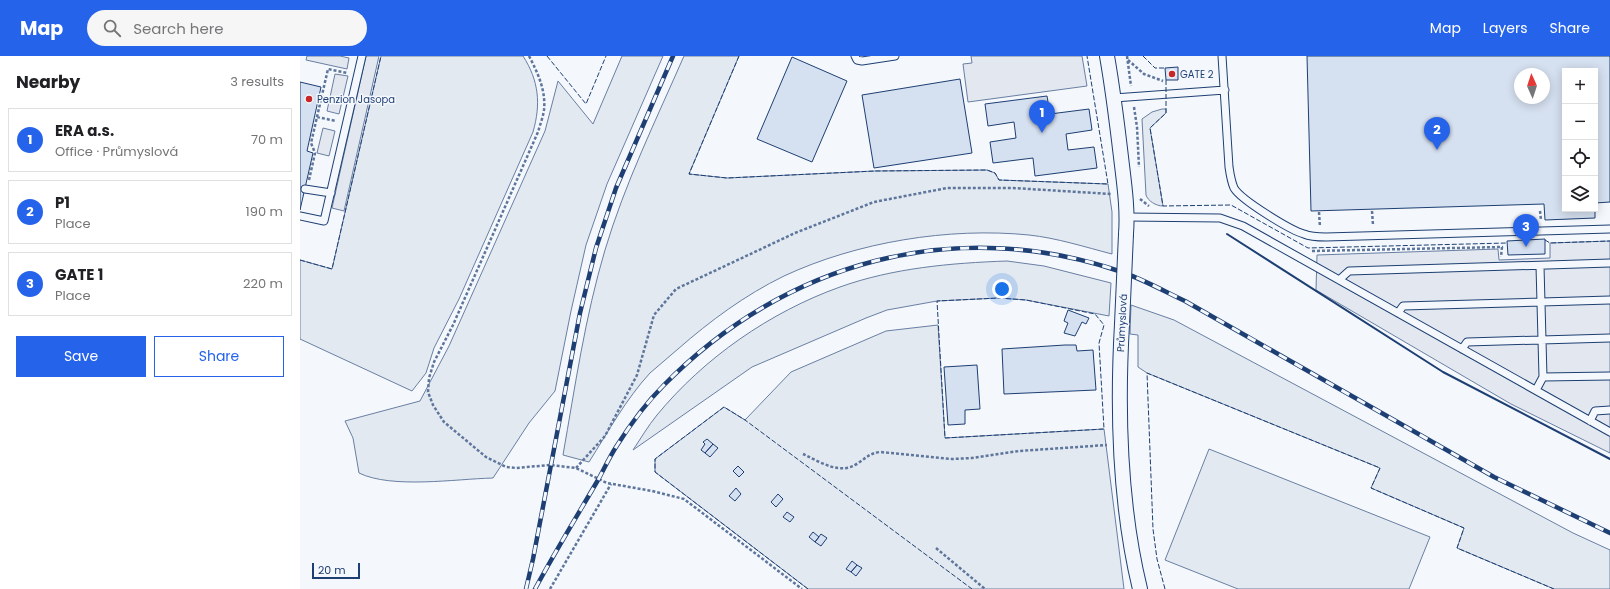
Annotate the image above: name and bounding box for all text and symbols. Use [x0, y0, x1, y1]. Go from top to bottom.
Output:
search box [87, 10, 367, 46]
text: Map [20, 15, 63, 42]
icon: search [101, 17, 123, 39]
text: Search here [133, 18, 224, 39]
text: Map [1430, 18, 1461, 38]
text: Layers [1483, 18, 1527, 38]
text: Share [1549, 18, 1590, 38]
place label: GATE 2 [1180, 67, 1214, 82]
north arrow [1514, 68, 1550, 104]
map controls [1562, 68, 1598, 212]
button: + [1562, 68, 1598, 104]
marker: GATE 2 [1167, 69, 1177, 79]
text: Nearby [16, 70, 80, 94]
text: 3 results [230, 72, 284, 91]
place label: Penzion Jasopa [317, 92, 395, 107]
marker: Penzion Jasopa [304, 94, 314, 104]
pin: 1 [1029, 100, 1055, 133]
button: − [1562, 104, 1598, 140]
pin: 2 [1424, 117, 1450, 150]
text: ERA a.s. [55, 120, 114, 141]
text: 1 [28, 130, 32, 149]
text: 70 m [251, 130, 283, 149]
button: locate [1562, 140, 1598, 176]
text: Office · Průmyslová [55, 142, 178, 161]
button: layers [1562, 176, 1598, 212]
text: P1 [55, 192, 70, 213]
text: 2 [26, 202, 34, 221]
text: 190 m [246, 202, 283, 221]
text: Place [55, 214, 90, 233]
pin: 3 [1513, 214, 1539, 247]
text: GATE 1 [55, 264, 103, 285]
text: 3 [26, 274, 34, 293]
text: 220 m [243, 274, 283, 293]
your location [992, 279, 1012, 299]
text: Place [55, 286, 90, 305]
street label: Průmyslová [1113, 293, 1131, 353]
button: Save [16, 336, 146, 377]
button: Share [154, 336, 284, 377]
scale bar [312, 561, 360, 580]
text: 20 m [318, 562, 346, 578]

